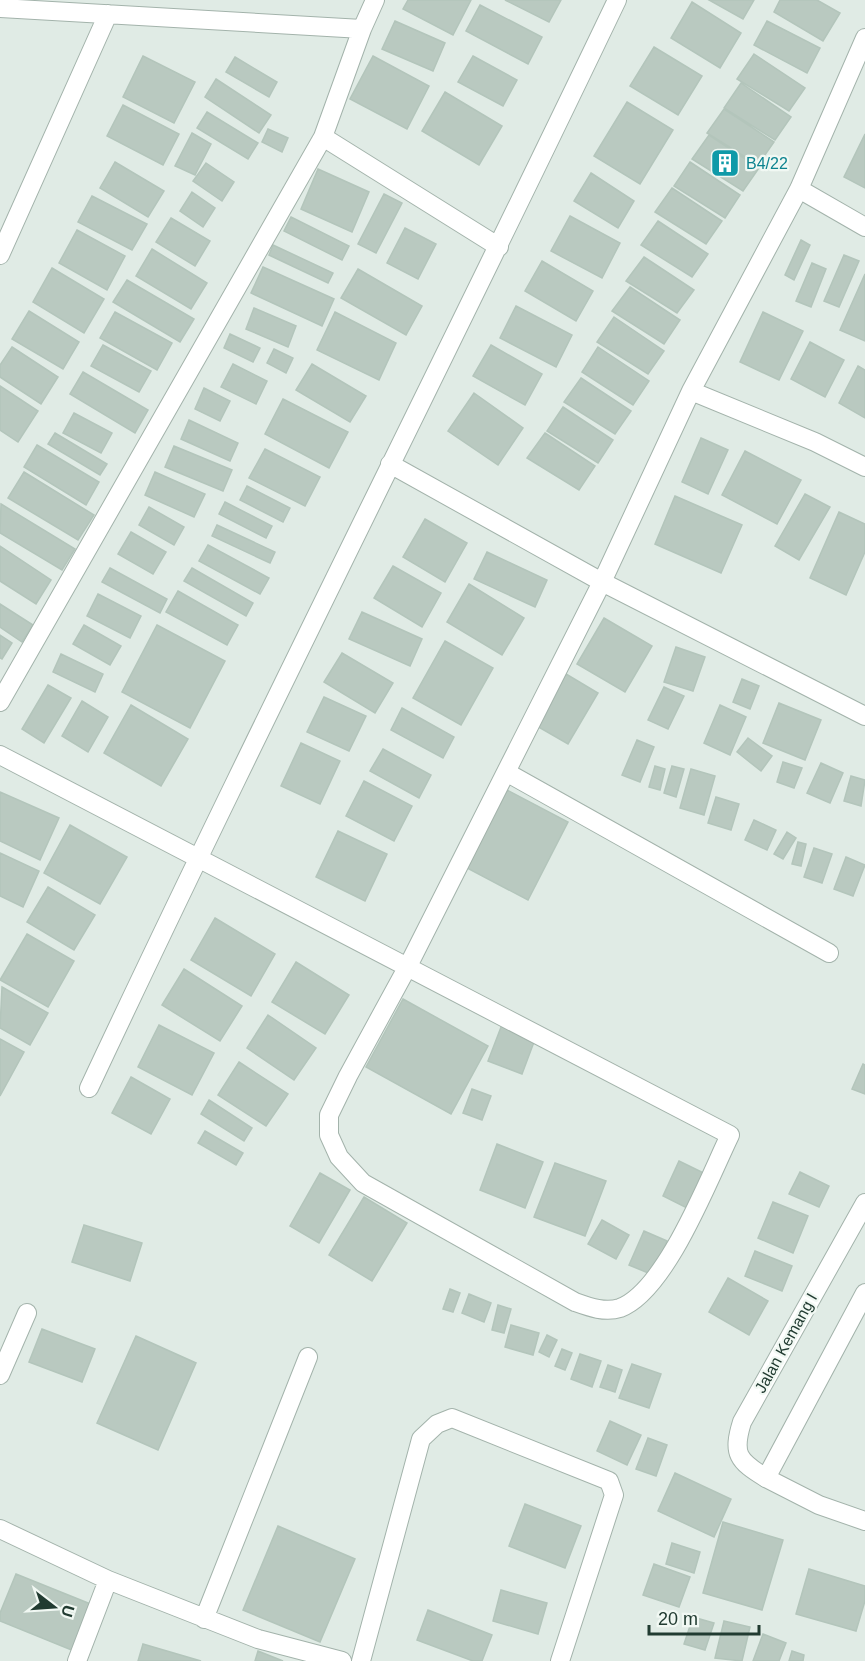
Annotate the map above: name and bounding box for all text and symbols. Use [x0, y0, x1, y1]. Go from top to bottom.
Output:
building icon: B4/22 [709, 147, 741, 179]
place label: B4/22 [746, 155, 788, 172]
street label: Jalan Kemang I [752, 1290, 820, 1396]
north arrow [24, 1577, 84, 1637]
scale bar [649, 1598, 758, 1636]
text: U [58, 1603, 78, 1619]
text: 20 m [658, 1609, 698, 1629]

